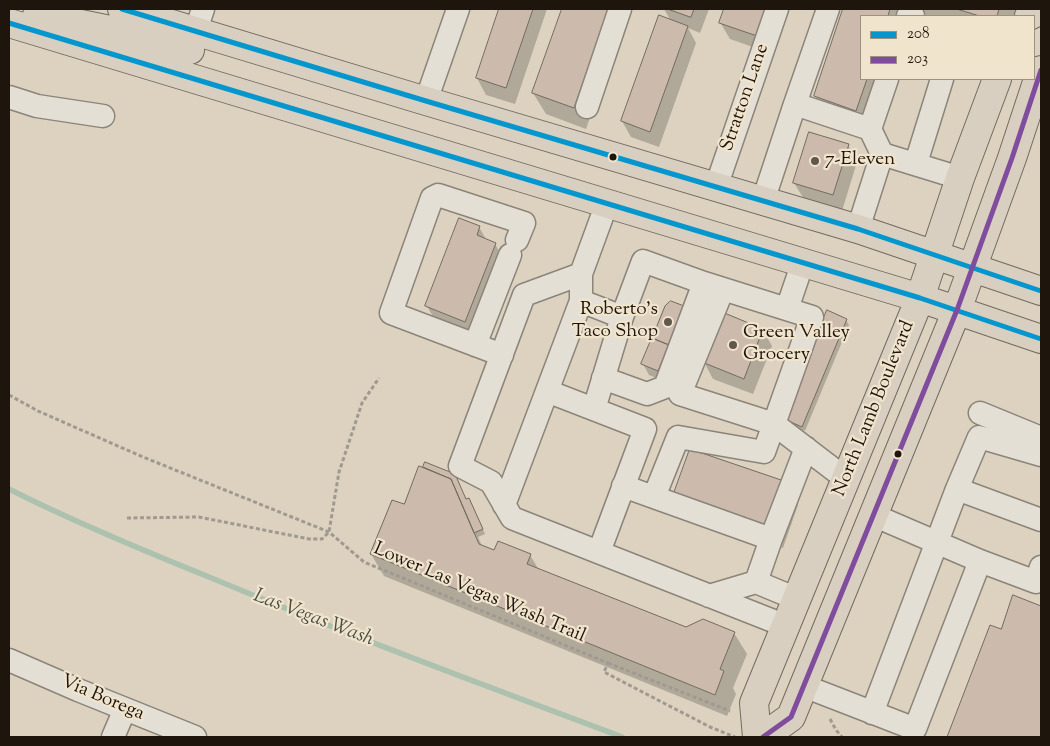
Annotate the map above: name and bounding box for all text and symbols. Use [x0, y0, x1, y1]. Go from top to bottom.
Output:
legend [860, 15, 1035, 80]
text: 208 [907, 24, 929, 45]
street label: Stratton Lane [717, 41, 775, 155]
text: 203 [907, 49, 928, 70]
place label: 7-Eleven [825, 150, 895, 172]
unlabelled marker [608, 152, 618, 162]
marker: 7-Eleven [809, 155, 821, 167]
place label: Roberto's Taco Shop [572, 300, 658, 344]
marker: Roberto's Taco Shop [662, 316, 674, 328]
street label: North Lamb Boulevard [829, 318, 921, 500]
place label: Green Valley Grocery [743, 323, 850, 367]
marker: Green Valley Grocery [727, 339, 739, 351]
unlabelled marker [893, 449, 903, 459]
street label: Lower Las Vegas Wash Trail [369, 539, 589, 649]
water label: Las Vegas Wash [249, 585, 377, 653]
street label: Via Borega [57, 671, 147, 727]

